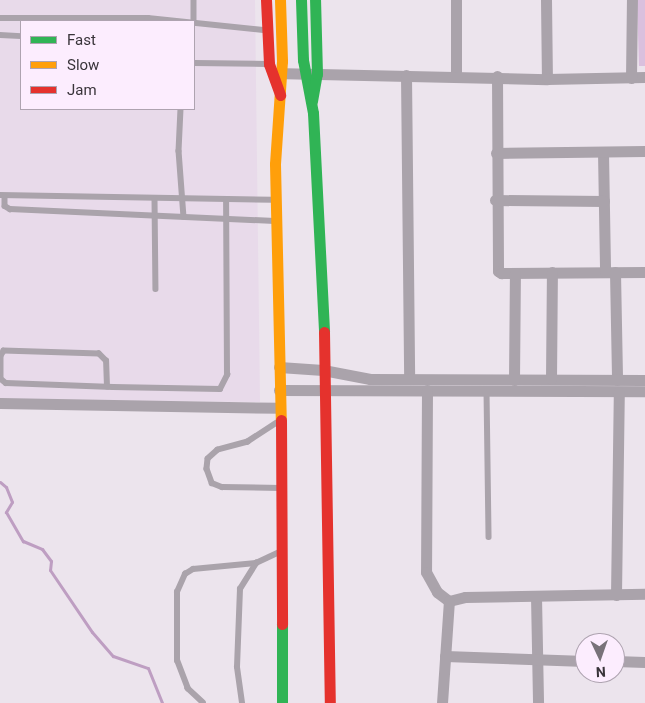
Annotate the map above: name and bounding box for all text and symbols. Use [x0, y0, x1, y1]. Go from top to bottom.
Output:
legend [20, 20, 195, 110]
text: Fast [67, 31, 96, 49]
text: Slow [67, 56, 99, 74]
text: Jam [67, 81, 97, 99]
north arrow [575, 633, 625, 683]
text: N [595, 664, 606, 680]

